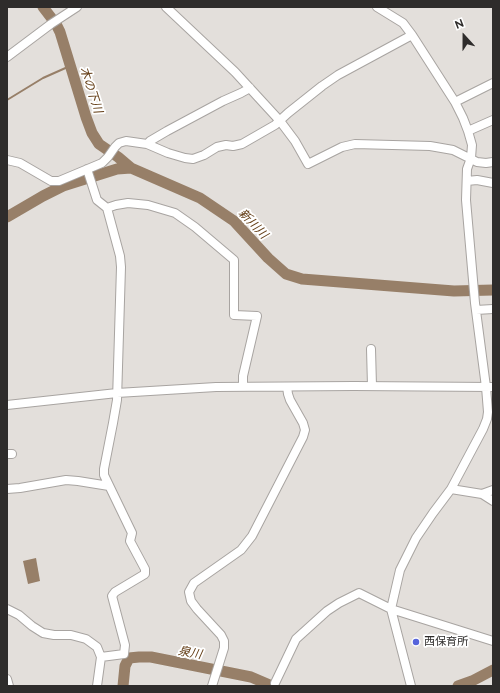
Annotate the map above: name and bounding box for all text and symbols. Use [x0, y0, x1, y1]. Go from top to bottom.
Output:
north arrow [444, 16, 484, 56]
text: N [453, 17, 466, 32]
water label: 木の下川 [77, 65, 105, 115]
water label: 新川川 [235, 206, 271, 242]
place label: 西保育所 [424, 635, 468, 649]
marker: 西保育所 [411, 637, 421, 647]
water label: 泉川 [177, 644, 203, 662]

